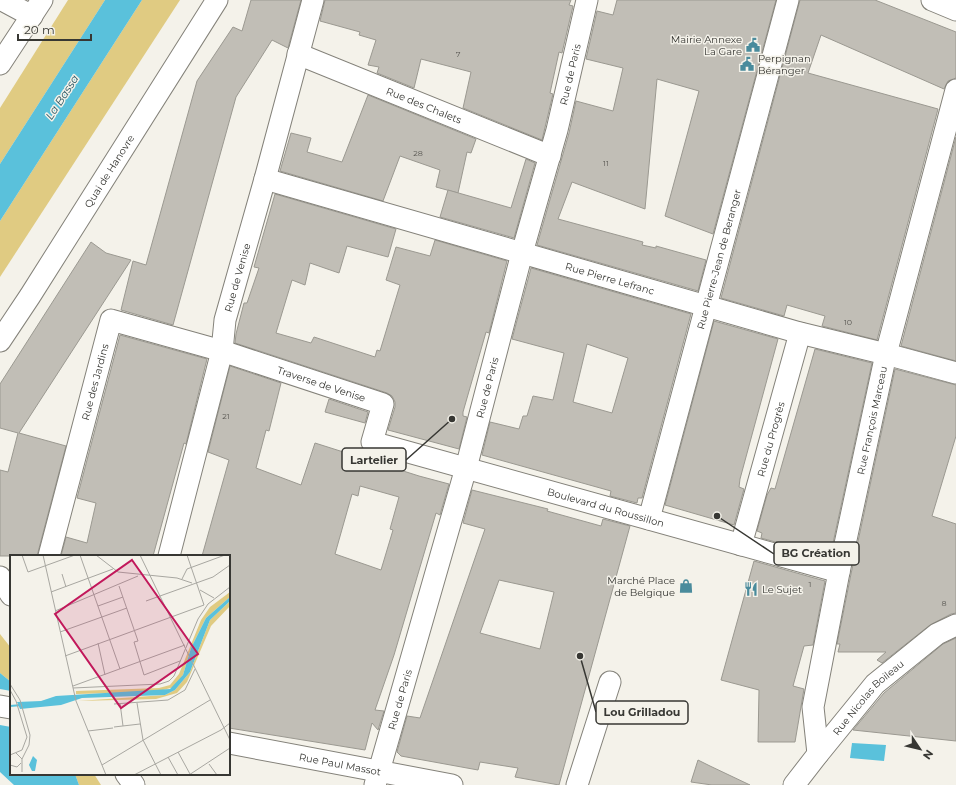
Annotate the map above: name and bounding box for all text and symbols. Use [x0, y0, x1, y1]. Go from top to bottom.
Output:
scale bar [18, 16, 91, 42]
text: 20 m [24, 22, 55, 37]
place label: Mairie Annexe La Gare [671, 33, 742, 58]
public building icon: Mairie Annexe La Gare [745, 37, 761, 53]
street label: Rue de Paris [557, 42, 584, 106]
house number: 7 [456, 49, 461, 59]
place label: Perpignan Béranger [758, 52, 811, 77]
public building icon: Perpignan Béranger [739, 56, 755, 72]
water label: La Bassa [42, 72, 82, 122]
street label: Rue des Chalets [384, 84, 464, 127]
street label: Quai de Hanovre [81, 132, 137, 210]
house number: 28 [413, 148, 423, 158]
house number: 11 [603, 158, 609, 168]
street label: Rue Pierre-Jean de Beranger [694, 188, 744, 331]
street label: Rue de Venise [222, 242, 253, 314]
street label: Rue Pierre Lefranc [564, 260, 656, 298]
house number: 10 [844, 317, 852, 327]
street label: Rue des Jardins [79, 342, 112, 422]
street label: Rue de Paris [473, 356, 502, 420]
street label: Traverse de Venise [275, 364, 367, 405]
street label: Rue François Marceau [854, 365, 890, 476]
street label: Rue du Progrès [754, 400, 788, 478]
house number: 21 [222, 411, 230, 421]
callout: Lartelier [342, 448, 406, 471]
text: Lartelier [350, 453, 398, 467]
street label: Boulevard du Roussillon [546, 485, 666, 530]
callout: BG Création [774, 542, 859, 565]
text: BG Création [781, 546, 851, 560]
inset map [10, 555, 230, 775]
place label: Marché Place de Belgique [607, 574, 675, 599]
shop icon: Marché Place de Belgique [678, 578, 694, 594]
house number: 1 [809, 579, 811, 589]
restaurant icon: Le Sujet [743, 581, 759, 597]
place label: Le Sujet [762, 583, 802, 596]
house number: 8 [941, 598, 947, 608]
street label: Rue Nicolas Boileau [830, 657, 907, 738]
street label: Rue de Paris [385, 668, 415, 731]
callout: Lou Grilladou [596, 701, 688, 724]
text: Lou Grilladou [604, 705, 680, 719]
north arrow [900, 729, 940, 769]
text: N [920, 747, 936, 762]
street label: Rue Paul Massot [298, 750, 382, 778]

